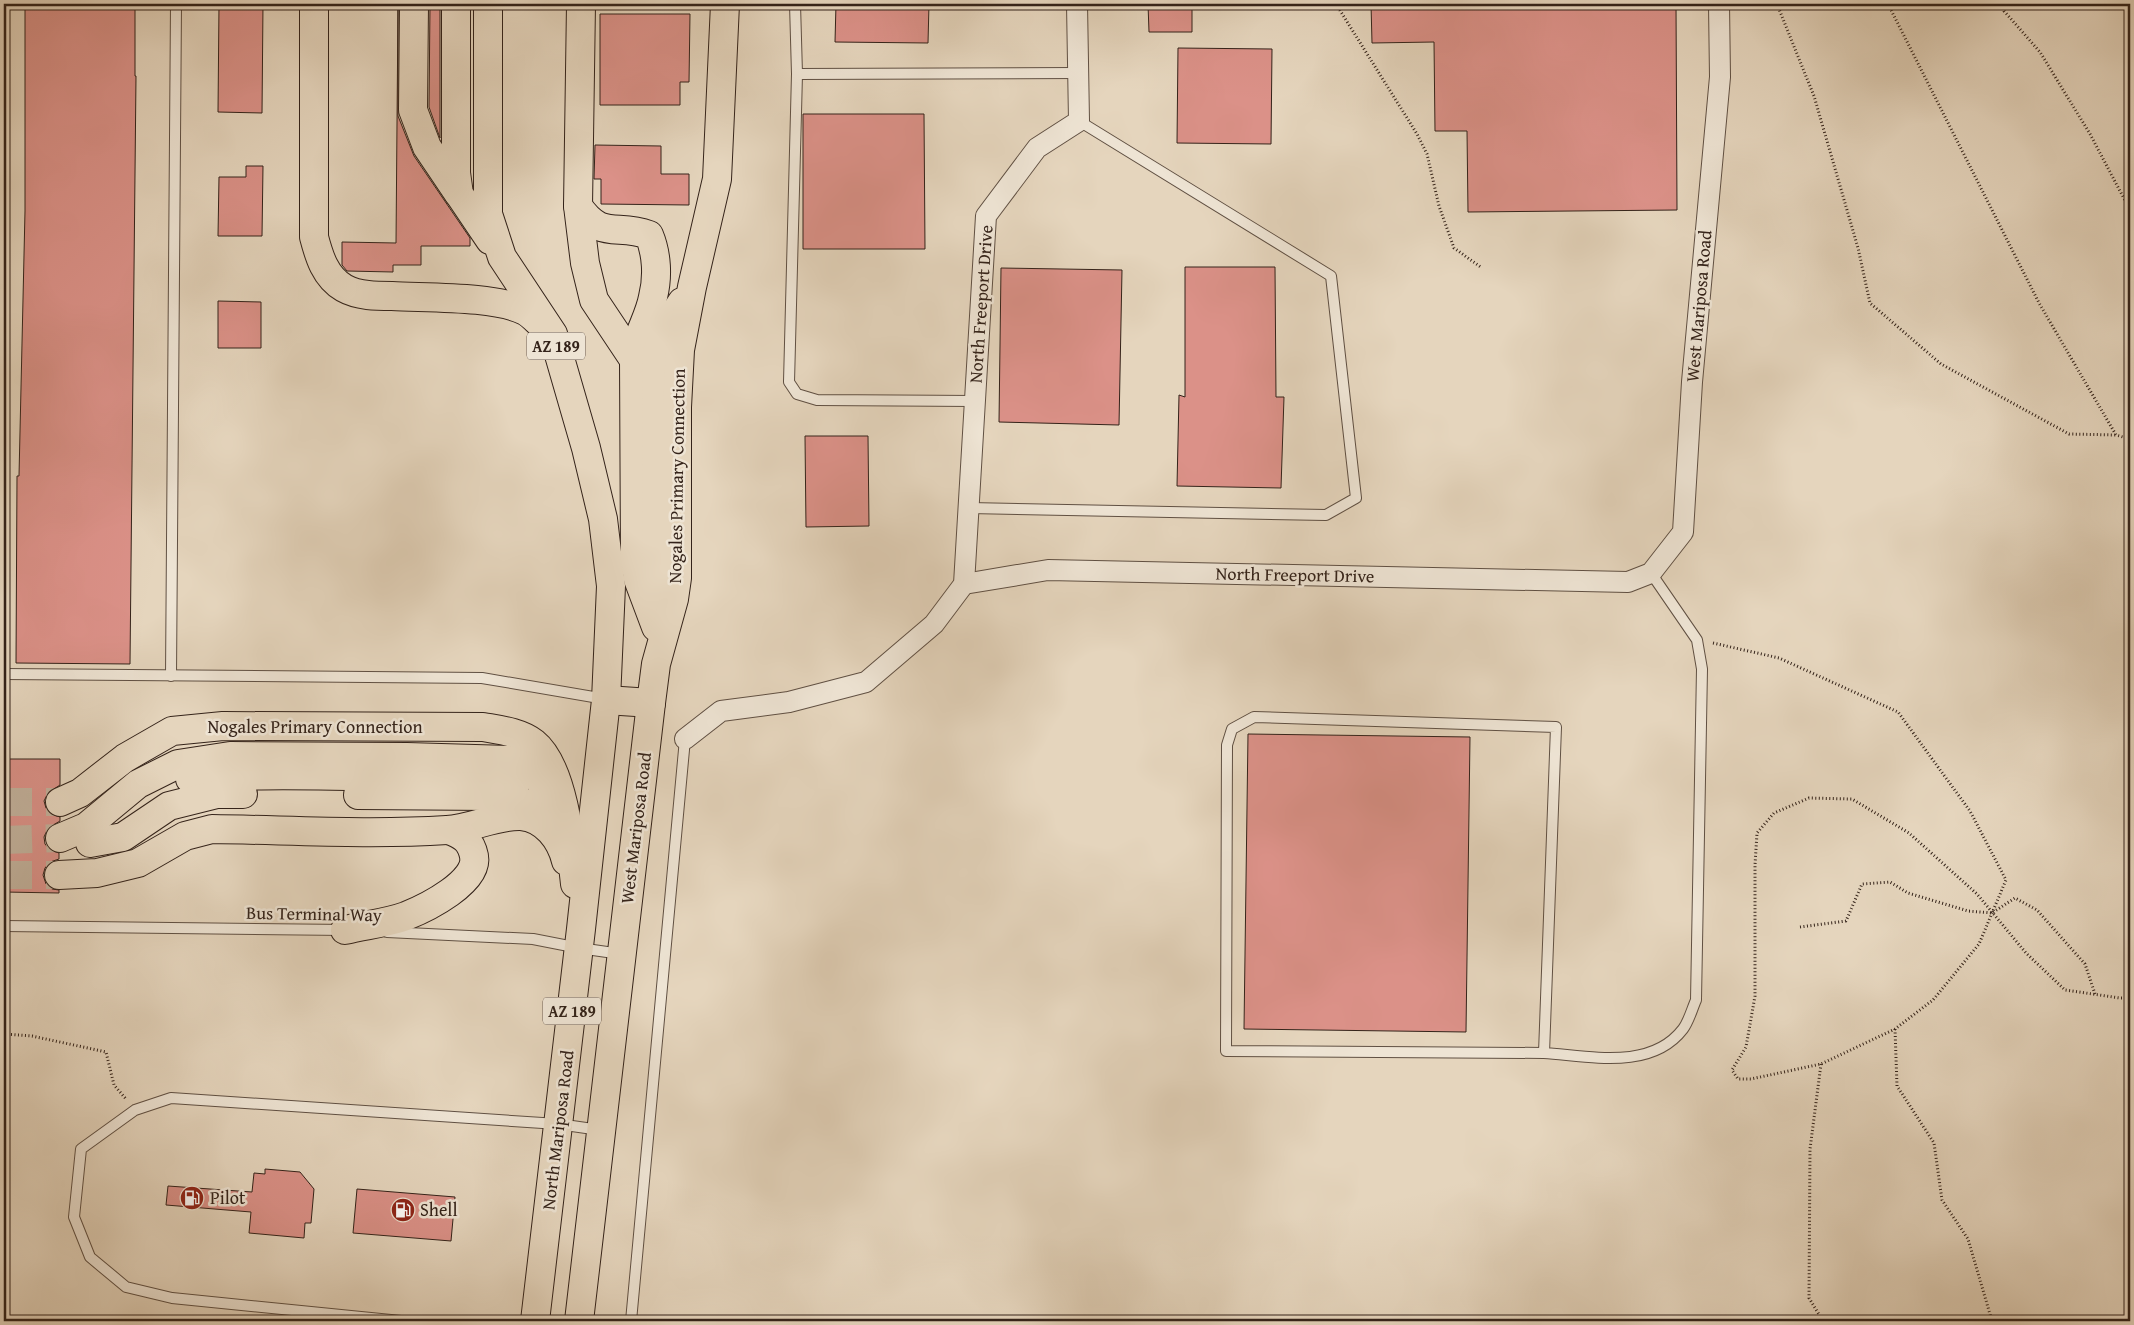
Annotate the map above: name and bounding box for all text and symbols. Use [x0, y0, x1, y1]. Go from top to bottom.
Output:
street label: North Freeport Drive [962, 224, 1000, 384]
street label: West Mariposa Road [1678, 228, 1719, 383]
road number: AZ 189 [527, 332, 585, 360]
street label: Nogales Primary Connection [661, 368, 692, 584]
street label: North Freeport Drive [1215, 560, 1375, 589]
street label: Nogales Primary Connection [207, 713, 423, 740]
street label: West Mariposa Road [613, 750, 658, 905]
street label: Bus Terminal Way [246, 899, 382, 928]
road number: AZ 189 [543, 998, 601, 1024]
street label: North Mariposa Road [534, 1048, 581, 1211]
place label: Pilot [210, 1184, 246, 1211]
fuel station icon: Pilot [179, 1185, 205, 1211]
place label: Shell [420, 1196, 457, 1223]
fuel station icon: Shell [390, 1197, 416, 1223]

